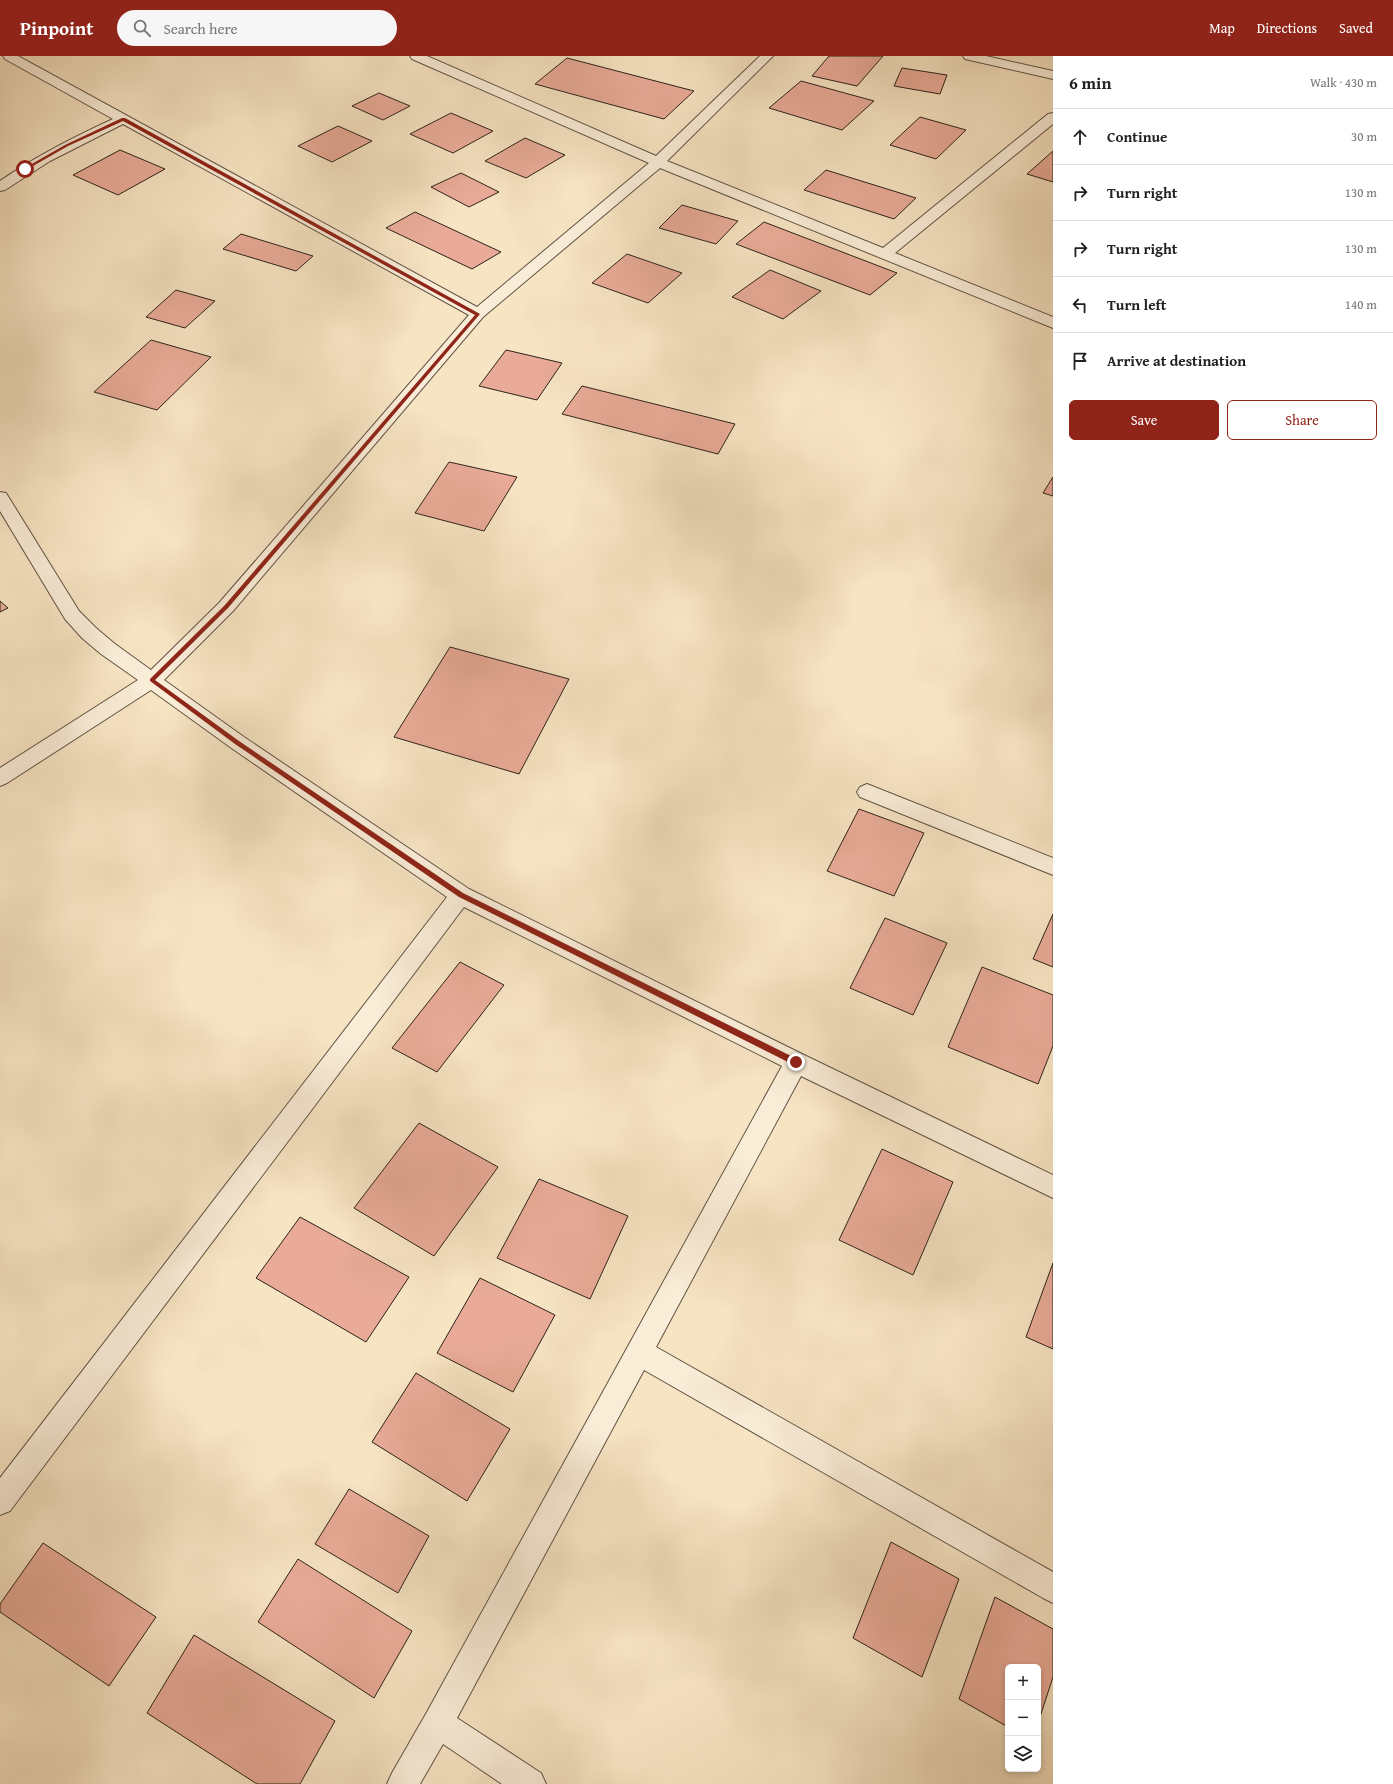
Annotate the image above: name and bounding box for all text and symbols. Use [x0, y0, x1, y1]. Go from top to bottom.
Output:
search box [117, 10, 397, 46]
text: Pinpoint [20, 14, 93, 42]
icon: search [131, 17, 153, 39]
text: Search here [163, 18, 237, 39]
text: Map [1209, 18, 1235, 38]
text: Directions [1257, 18, 1317, 38]
text: Saved [1339, 18, 1373, 38]
text: 6 min [1069, 70, 1111, 95]
text: Walk · 430 m [1310, 73, 1377, 92]
icon: ahead [1069, 126, 1091, 148]
text: Continue [1107, 126, 1168, 147]
text: 30 m [1351, 127, 1377, 146]
route start [16, 160, 34, 178]
icon: right [1069, 182, 1091, 204]
text: Turn right [1107, 182, 1178, 203]
text: 130 m [1345, 183, 1377, 202]
icon: right [1069, 238, 1091, 260]
text: Turn right [1107, 238, 1178, 259]
text: 130 m [1345, 239, 1377, 258]
icon: left [1069, 294, 1091, 316]
text: Turn left [1107, 294, 1166, 315]
text: 140 m [1345, 295, 1377, 314]
icon: arrive [1069, 350, 1091, 372]
text: Arrive at destination [1107, 350, 1246, 371]
button: Save [1069, 400, 1219, 440]
button: Share [1227, 400, 1377, 440]
route end [787, 1053, 805, 1071]
map controls [1005, 1664, 1041, 1772]
button: + [1005, 1664, 1041, 1700]
button: − [1005, 1700, 1041, 1736]
button: layers [1005, 1736, 1041, 1772]

